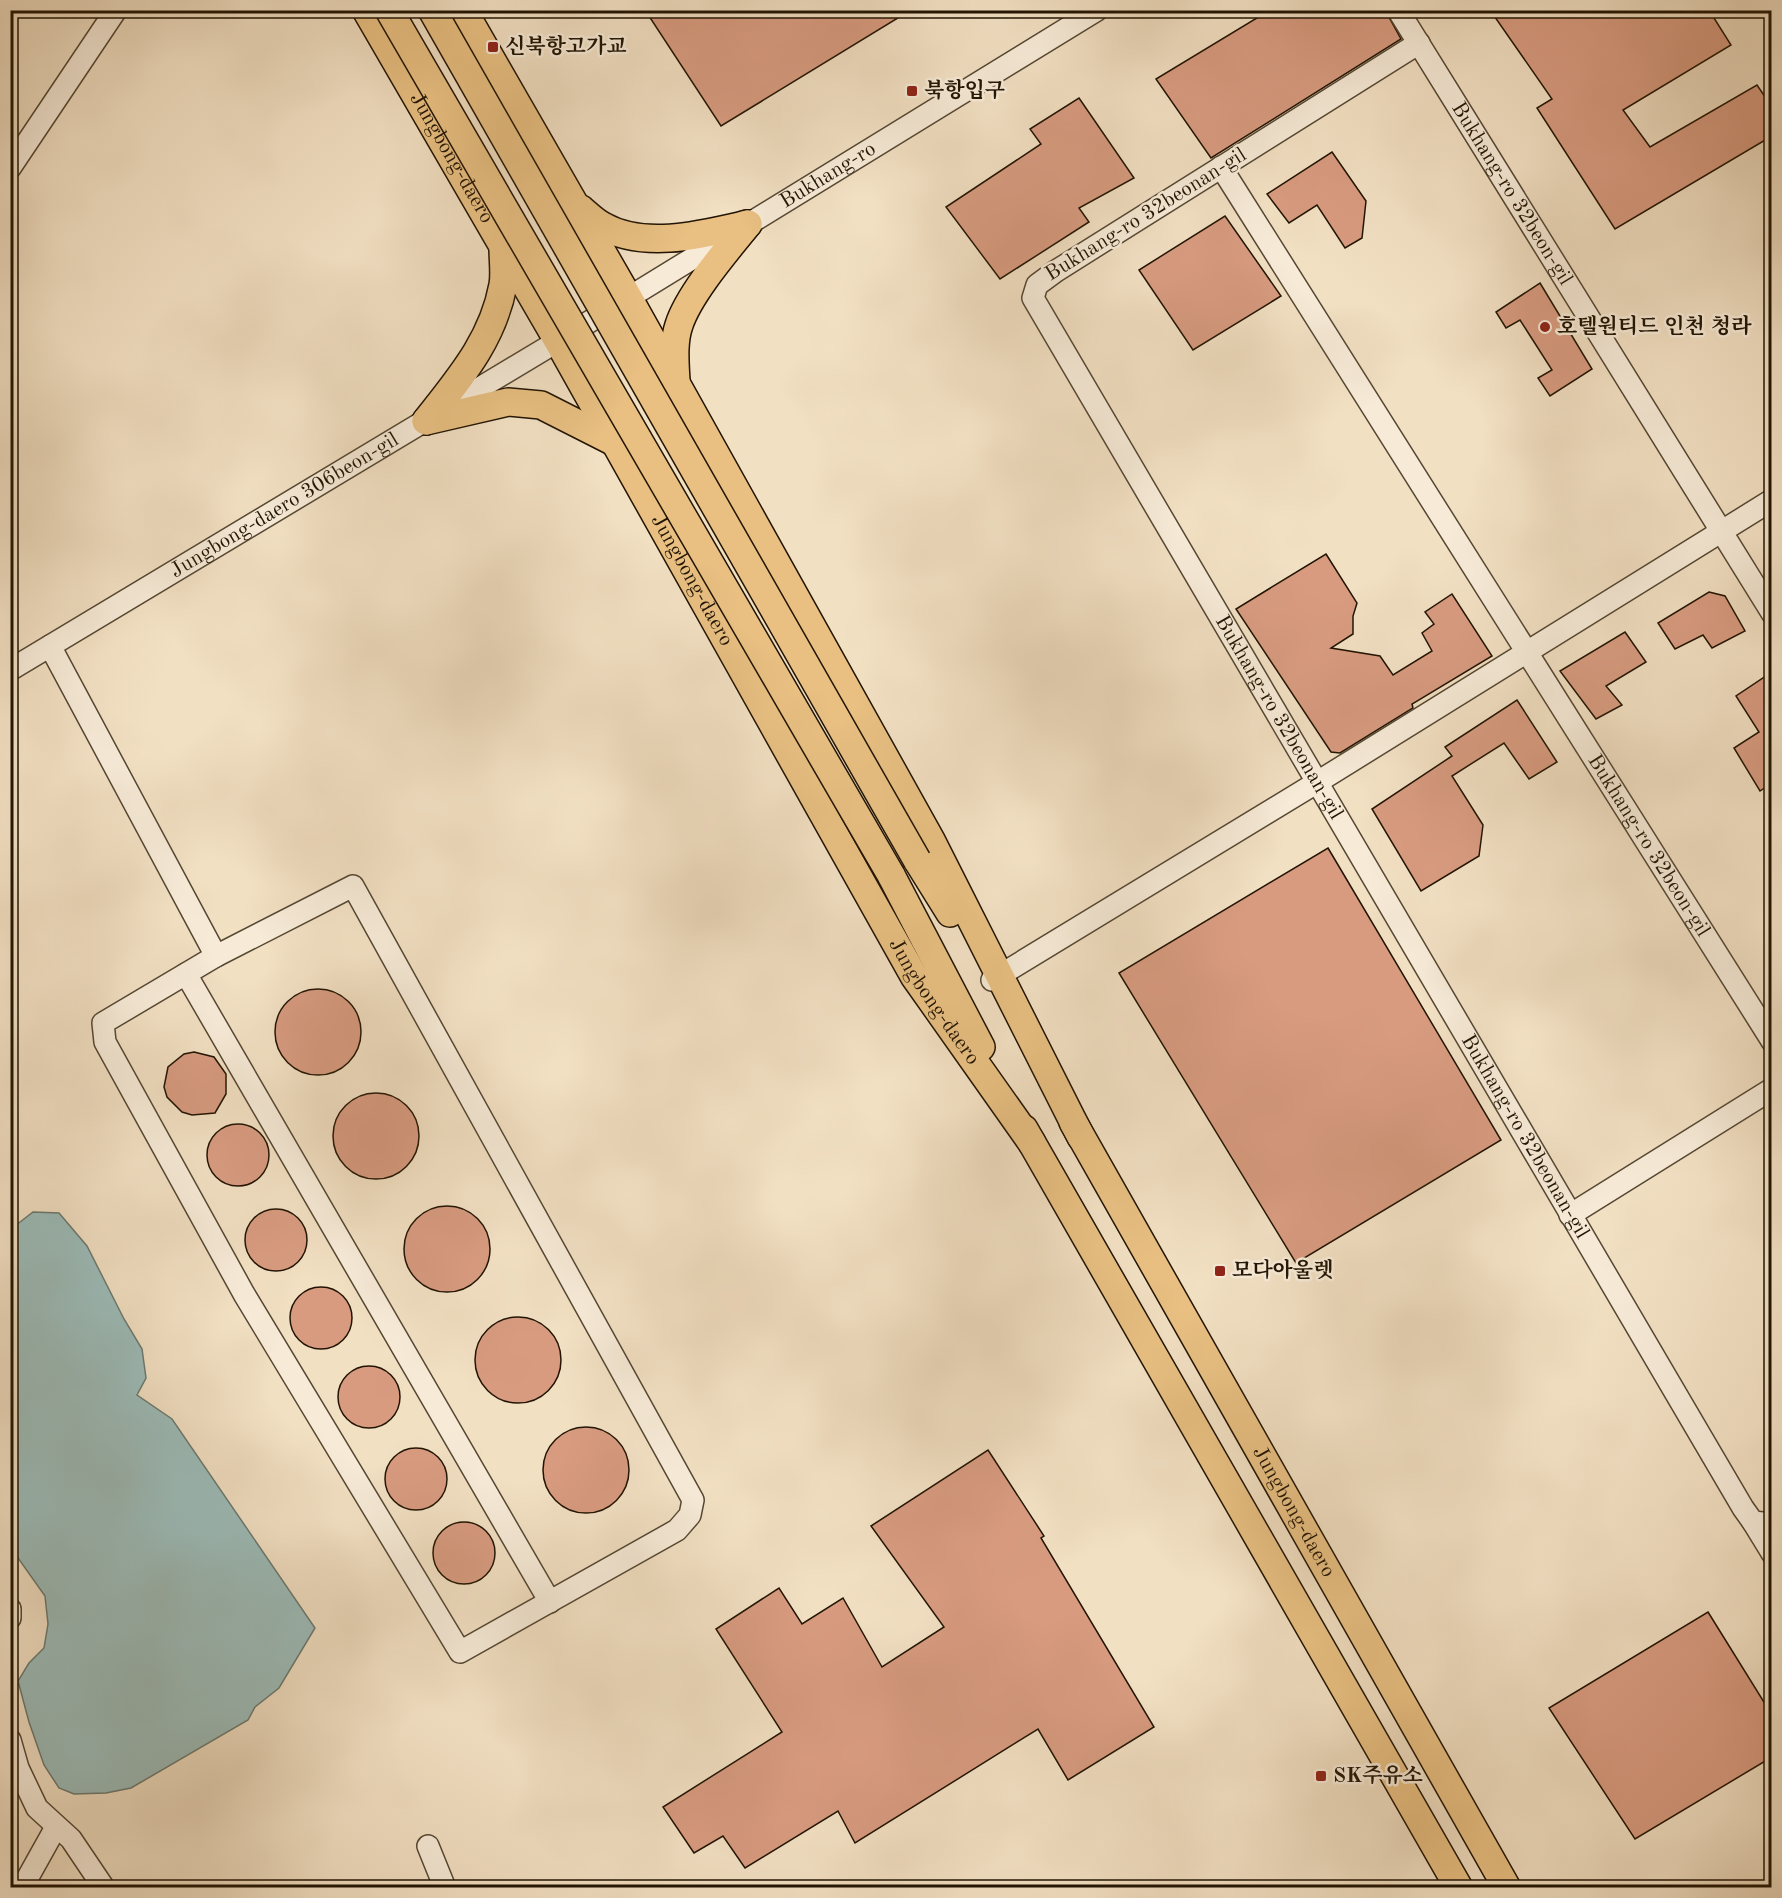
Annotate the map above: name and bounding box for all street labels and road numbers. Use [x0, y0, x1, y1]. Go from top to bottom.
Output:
street label: Jungbong-daero [406, 89, 498, 227]
street label: Bukhang-ro 32beon-gil [1447, 98, 1577, 289]
street label: Bukhang-ro [776, 138, 879, 212]
street label: Bukhang-ro 32beonan-gil [1042, 144, 1250, 286]
street label: Jungbong-daero 306beon-gil [167, 429, 402, 582]
street label: Jungbong-daero [647, 511, 737, 650]
street label: Bukhang-ro 32beonan-gil [1211, 612, 1347, 823]
street label: Bukhang-ro 32beon-gil [1584, 751, 1714, 941]
street label: Jungbong-daero [885, 935, 984, 1069]
street label: Bukhang-ro 32beonan-gil [1457, 1031, 1593, 1242]
street label: Jungbong-daero [1248, 1443, 1339, 1581]

